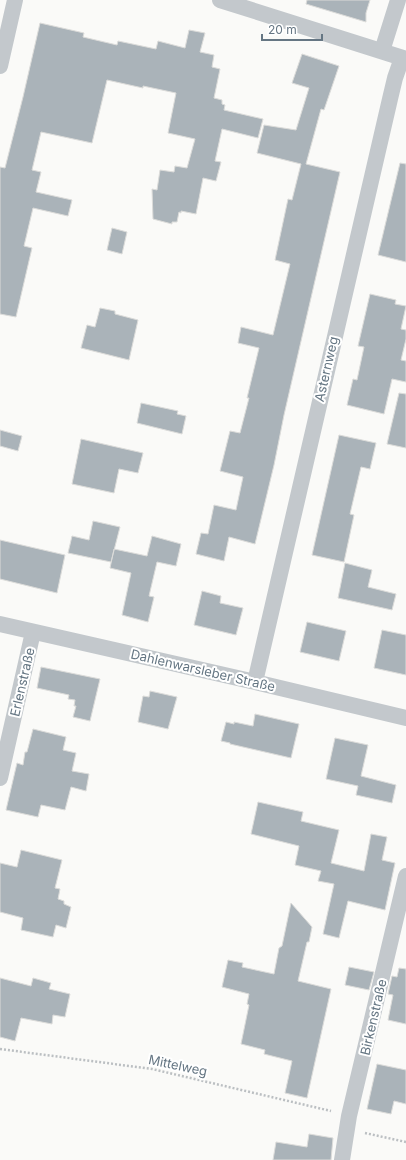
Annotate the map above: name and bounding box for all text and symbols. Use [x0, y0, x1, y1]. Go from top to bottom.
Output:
scale bar [262, 16, 322, 42]
text: 20 m [268, 22, 297, 37]
street label: Asternweg [311, 335, 341, 403]
street label: Erlenstraße [6, 646, 38, 718]
street label: Dahlenwarsleber Straße [129, 646, 277, 694]
street label: Birkenstraße [356, 977, 390, 1057]
street label: Mittelweg [147, 1051, 209, 1079]

